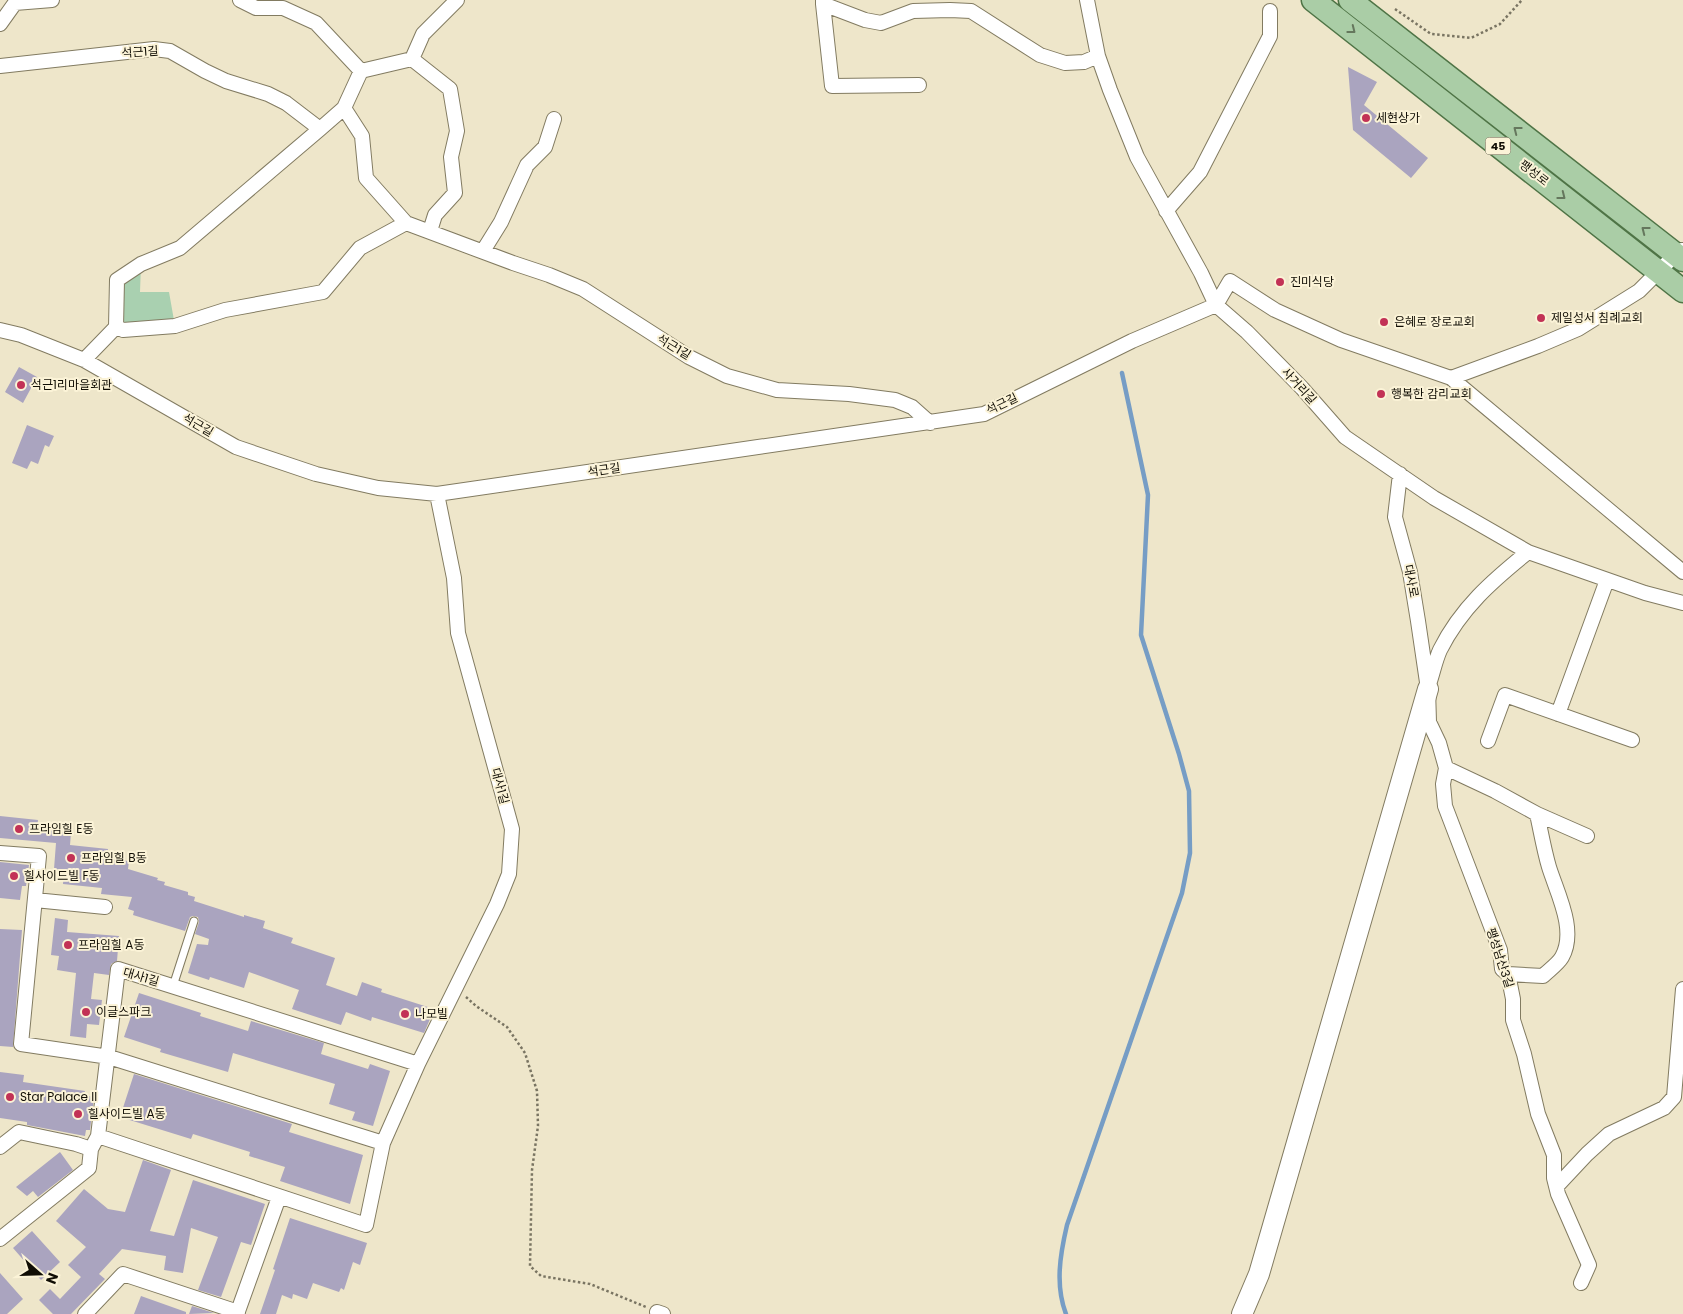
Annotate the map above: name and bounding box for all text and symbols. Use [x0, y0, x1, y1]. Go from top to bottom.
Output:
one-way arrow [1346, 25, 1355, 33]
street label: 석근1길 [121, 42, 159, 61]
place label: 세현상가 [1376, 109, 1420, 126]
marker: 세현상가 [1360, 112, 1372, 124]
one-way arrow [1513, 127, 1522, 136]
road number: 45 [1486, 138, 1510, 154]
street label: 팽성로 [1516, 156, 1553, 190]
one-way arrow [1556, 190, 1565, 198]
one-way arrow [1641, 227, 1651, 236]
place label: 진미식당 [1290, 273, 1334, 290]
marker: 진미식당 [1274, 276, 1286, 288]
place label: 제일성서 침례교회 [1551, 309, 1643, 326]
marker: 제일성서 침례교회 [1535, 312, 1547, 324]
place label: 은혜로 장로교회 [1394, 313, 1475, 330]
marker: 은혜로 장로교회 [1378, 316, 1390, 328]
street label: 석근1길 [654, 330, 694, 363]
street label: 사거리길 [1278, 364, 1321, 408]
place label: 석근1리마을회관 [31, 376, 112, 393]
marker: 석근1리마을회관 [15, 379, 27, 391]
place label: 행복한 감리교회 [1391, 385, 1472, 402]
marker: 행복한 감리교회 [1375, 388, 1387, 400]
street label: 석근길 [983, 389, 1020, 418]
street label: 석근길 [180, 409, 217, 440]
street label: 석근길 [586, 459, 622, 480]
street label: 대사로 [1400, 563, 1423, 599]
street label: 대사1길 [487, 766, 513, 806]
place label: 프라임힐 E동 [29, 820, 94, 837]
marker: 프라임힐 E동 [13, 823, 25, 835]
place label: 프라임힐 B동 [81, 849, 147, 866]
marker: 프라임힐 B동 [65, 852, 77, 864]
place label: 힐사이드빌 F동 [24, 867, 100, 884]
marker: 힐사이드빌 F동 [8, 870, 20, 882]
street label: 팽성남산3길 [1483, 926, 1518, 990]
place label: 프라임힐 A동 [78, 936, 145, 953]
marker: 프라임힐 A동 [62, 939, 74, 951]
street label: 대사1길 [121, 963, 161, 990]
place label: 이글스파크 [96, 1003, 151, 1020]
place label: 나모빌 [415, 1005, 448, 1022]
marker: 이글스파크 [80, 1006, 92, 1018]
marker: 나모빌 [399, 1008, 411, 1020]
place label: Star Palace II [20, 1088, 97, 1105]
marker: Star Palace II [4, 1091, 16, 1103]
place label: 힐사이드빌 A동 [88, 1105, 166, 1122]
marker: 힐사이드빌 A동 [72, 1108, 84, 1120]
north arrow [15, 1249, 65, 1299]
text: N [41, 1270, 63, 1287]

